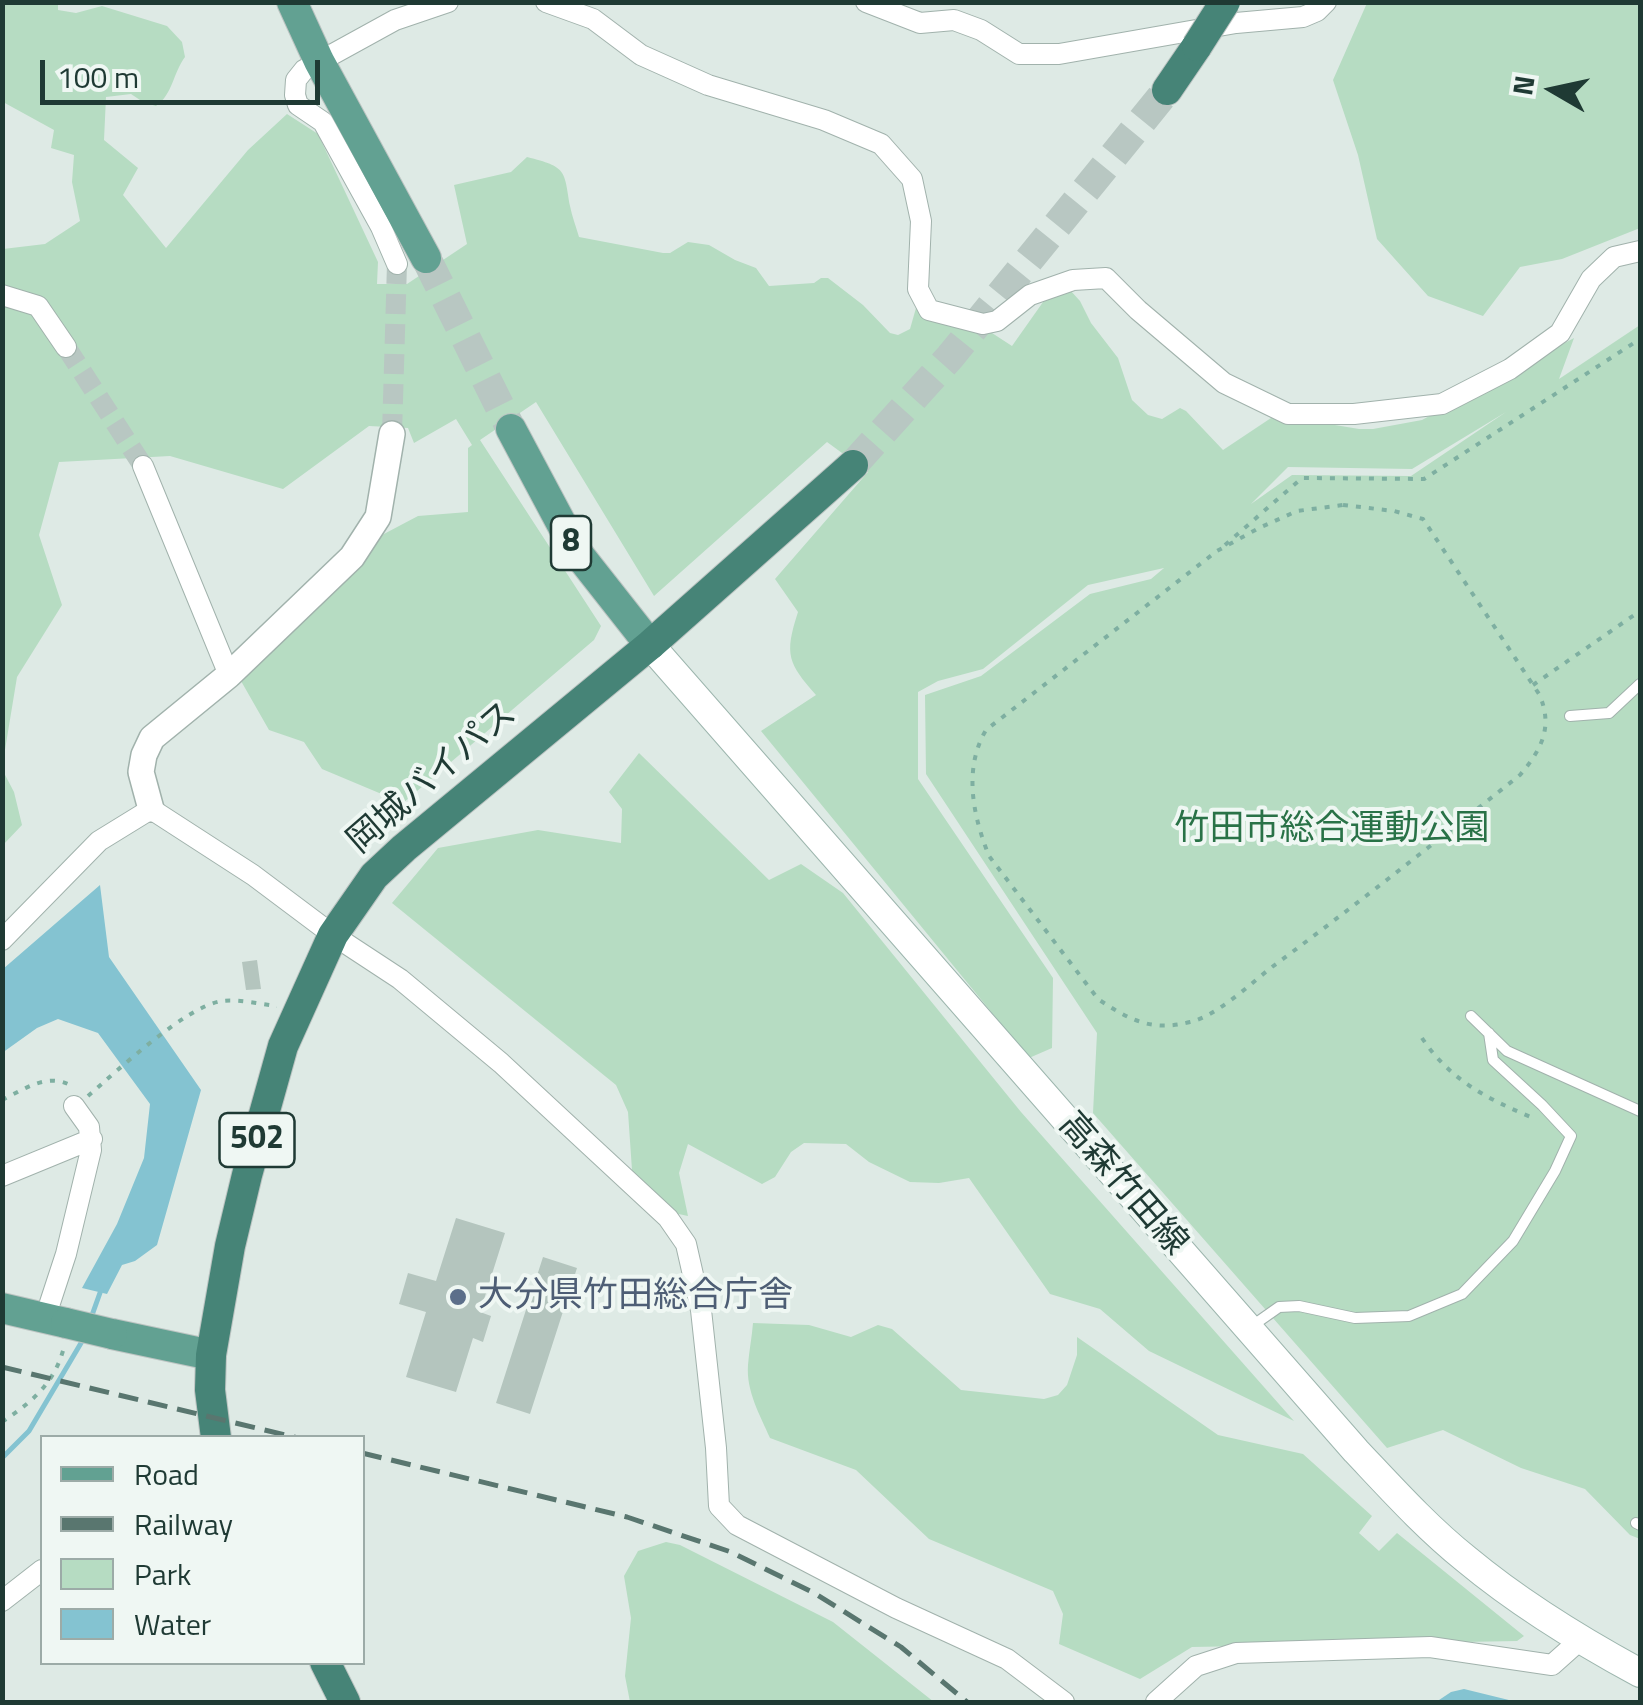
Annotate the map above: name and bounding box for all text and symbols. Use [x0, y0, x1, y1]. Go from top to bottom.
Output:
scale bar [45, 40, 325, 102]
north arrow [1503, 40, 1603, 140]
text: 100 m [57, 54, 139, 100]
text: N [1500, 72, 1546, 98]
road number: 8 [551, 516, 591, 570]
street label: 岡城バイパス [340, 694, 526, 864]
park label: 竹田市総合運動公園 [1175, 809, 1489, 851]
street label: 高森竹田線 [1049, 1105, 1195, 1265]
road number: 502 [220, 1113, 294, 1167]
place label: 大分県竹田総合庁舎 [478, 1276, 793, 1318]
marker: 大分県竹田総合庁舎 [447, 1286, 469, 1308]
legend [40, 1435, 365, 1665]
text: Road [134, 1451, 199, 1497]
text: Railway [134, 1501, 233, 1547]
text: Park [134, 1551, 191, 1597]
text: Water [134, 1601, 211, 1647]

